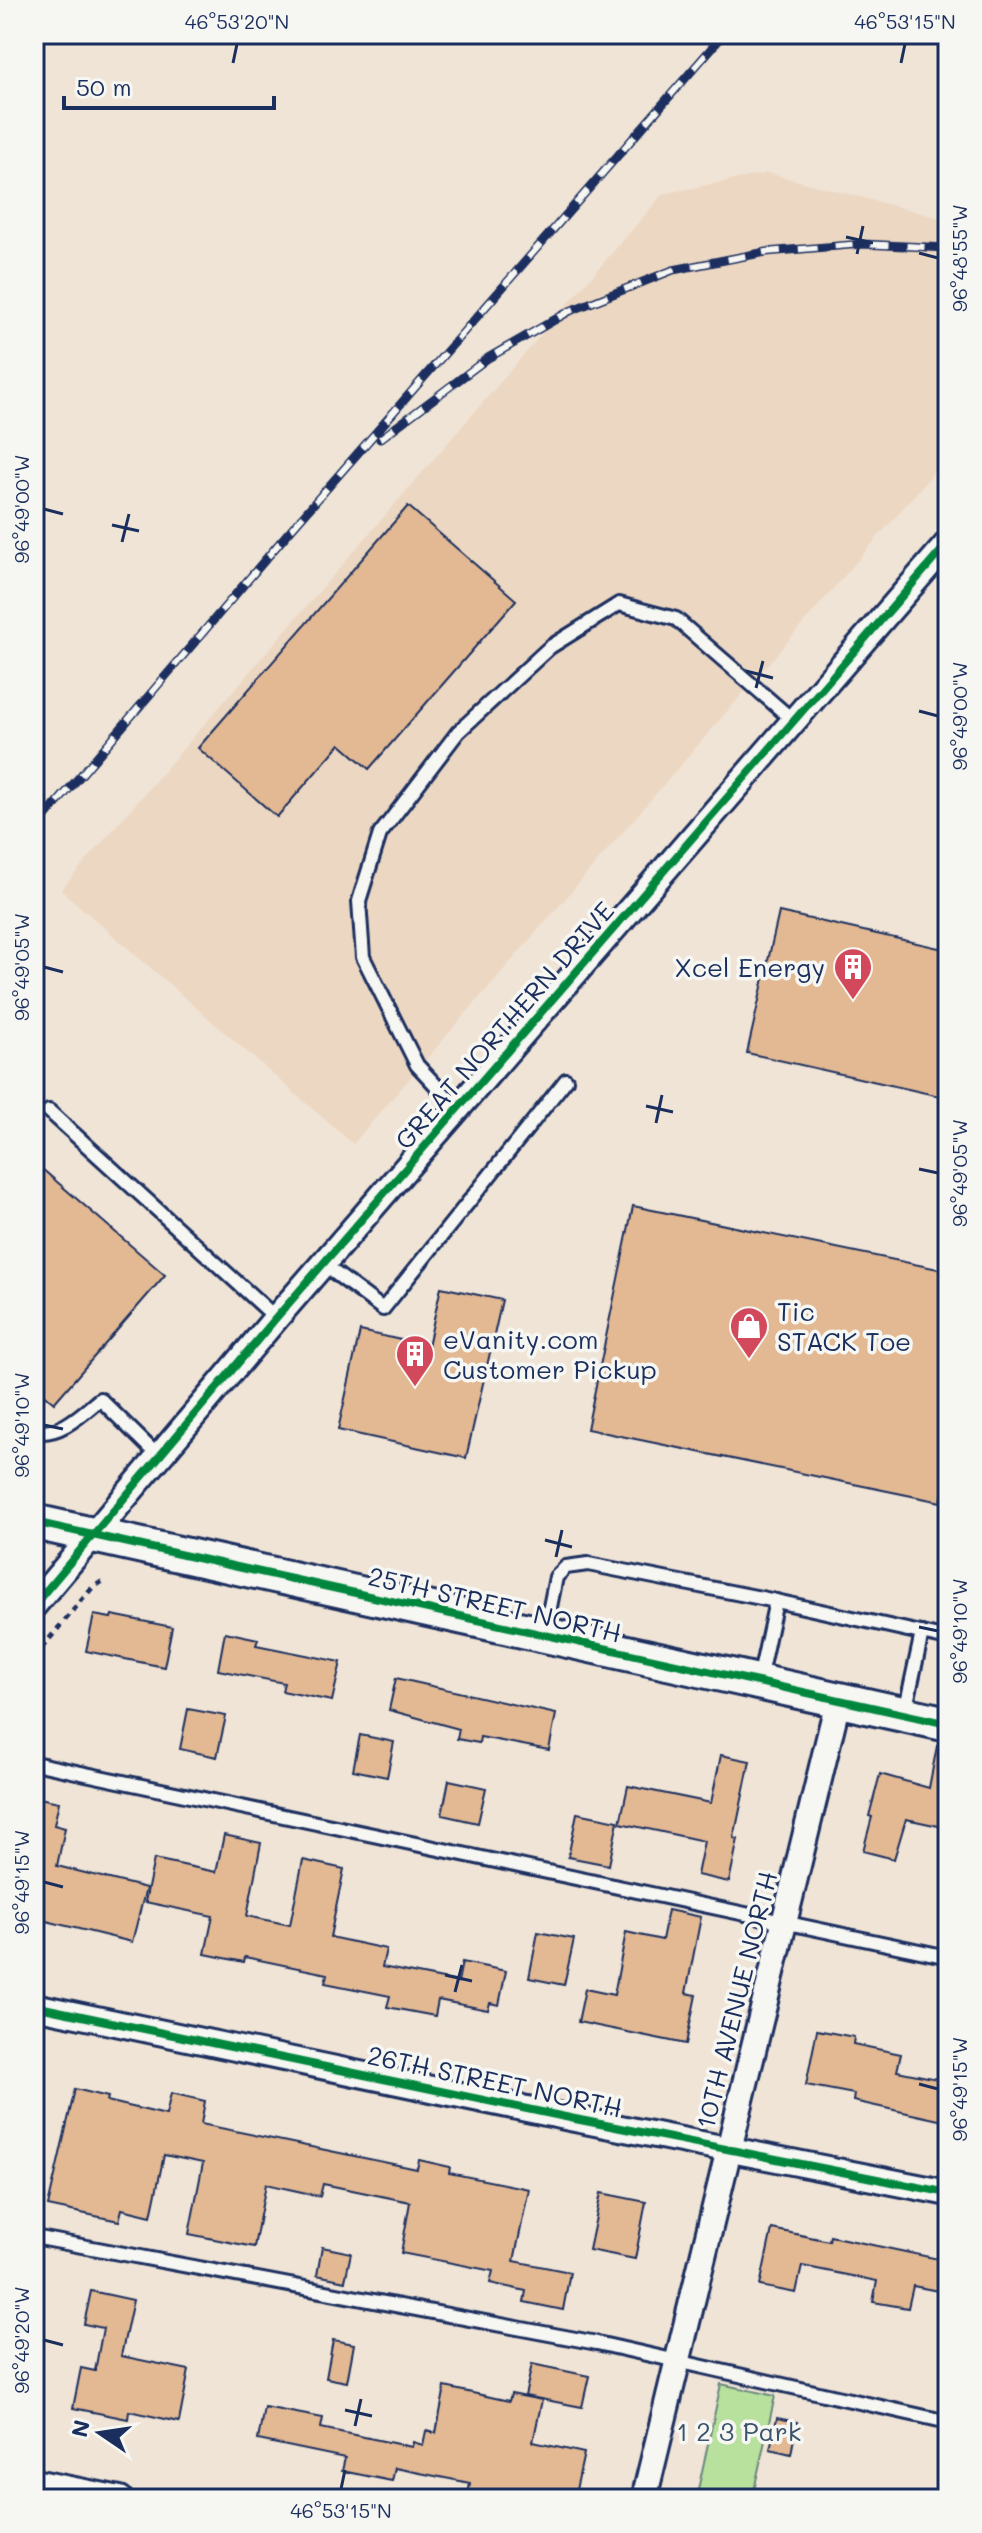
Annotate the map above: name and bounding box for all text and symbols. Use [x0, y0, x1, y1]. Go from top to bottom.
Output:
text: 46°53'20"N [185, 8, 289, 34]
text: 46°53'15"N [854, 8, 956, 34]
scale bar [64, 60, 274, 110]
text: 50 m [76, 71, 132, 102]
text: 96°48'55"W [946, 204, 972, 312]
text: 96°49'00"W [8, 455, 34, 563]
text: 96°49'00"W [946, 662, 972, 770]
street label: GREAT NORTHERN DRIVE [387, 894, 621, 1156]
text: 96°49'05"W [8, 913, 34, 1021]
building icon: Xcel Energy [832, 946, 874, 1001]
place label: Xcel Energy [674, 950, 825, 984]
text: 96°49'05"W [946, 1119, 972, 1227]
place label: Tic STACK Toe [777, 1294, 911, 1358]
shop icon: Tic STACK Toe [728, 1305, 770, 1360]
place label: eVanity.com Customer Pickup [443, 1322, 657, 1386]
building icon: eVanity.com Customer Pickup [394, 1333, 436, 1388]
text: 96°49'10"W [8, 1372, 34, 1478]
street label: 25TH STREET NORTH [365, 1558, 625, 1650]
text: 96°49'10"W [946, 1578, 972, 1684]
text: 96°49'15"W [8, 1830, 34, 1934]
street label: 10TH AVENUE NORTH [688, 1868, 784, 2132]
street label: 26TH STREET NORTH [365, 2037, 625, 2125]
text: 96°49'15"W [946, 2037, 972, 2141]
text: 96°49'20"W [8, 2286, 34, 2394]
north arrow [60, 2393, 140, 2473]
park label: 1 2 3 Park [676, 2414, 802, 2448]
text: N [64, 2417, 96, 2440]
text: 46°53'15"N [290, 2497, 392, 2523]

